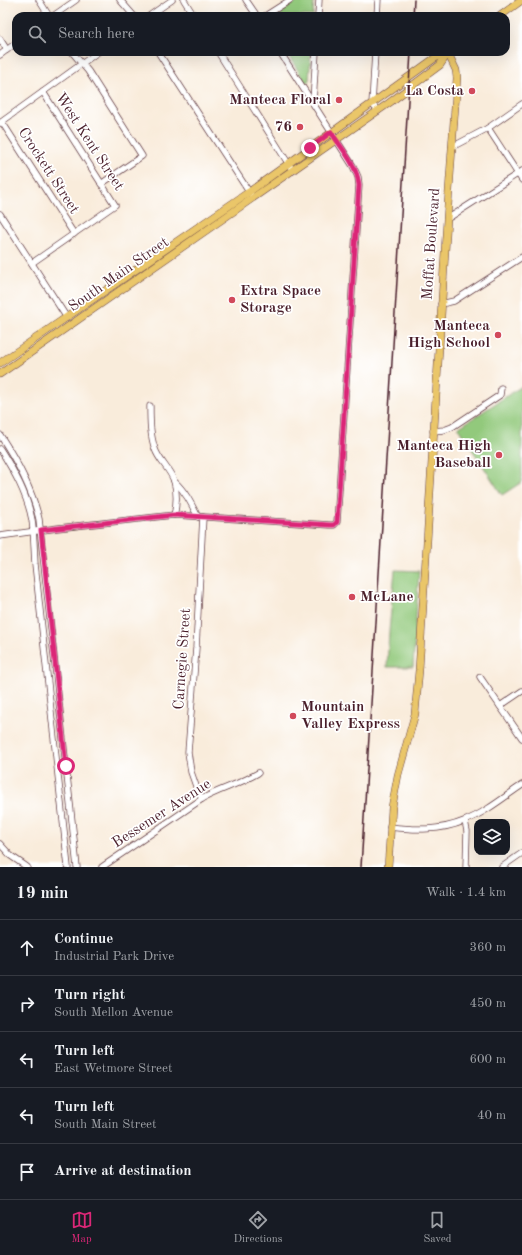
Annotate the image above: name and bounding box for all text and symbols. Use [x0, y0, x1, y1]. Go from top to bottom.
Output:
search box [12, 12, 510, 56]
icon: search [26, 23, 48, 45]
text: Search here [58, 27, 135, 42]
place label: La Costa [405, 84, 464, 99]
marker: La Costa [467, 86, 477, 96]
street label: West Kent Street [52, 91, 126, 193]
place label: Manteca Floral [229, 93, 331, 108]
marker: Manteca Floral [334, 95, 344, 105]
place label: 76 [275, 120, 292, 135]
marker: 76 [295, 122, 305, 132]
street label: Crockett Street [15, 125, 81, 217]
route end [301, 139, 319, 157]
street label: Moffat Boulevard [421, 187, 443, 301]
street label: South Main Street [66, 235, 172, 315]
place label: Extra Space Storage [240, 284, 321, 316]
marker: Extra Space Storage [227, 295, 237, 305]
place label: Manteca High School [408, 319, 490, 351]
marker: Manteca High School [493, 330, 503, 340]
place label: Manteca High Baseball [397, 439, 491, 471]
marker: Manteca High Baseball [494, 450, 504, 460]
place label: McLane [360, 590, 413, 605]
marker: McLane [347, 592, 357, 602]
street label: Carnegie Street [172, 608, 194, 710]
place label: Mountain Valley Express [301, 700, 400, 732]
marker: Mountain Valley Express [288, 711, 298, 721]
route start [57, 757, 75, 775]
street label: Bessemer Avenue [110, 777, 214, 851]
map controls [474, 819, 510, 855]
button: layers [474, 819, 510, 855]
text: 19 min [16, 885, 69, 902]
text: Walk · 1.4 km [426, 886, 506, 899]
text: Continue [54, 932, 113, 947]
icon: ahead [16, 937, 38, 959]
text: 360 m [469, 941, 506, 954]
text: Industrial Park Drive [54, 950, 174, 963]
text: Turn right [54, 988, 125, 1003]
icon: right [16, 993, 38, 1015]
text: 450 m [469, 997, 506, 1010]
text: South Mellon Avenue [54, 1006, 173, 1019]
text: Turn left [54, 1044, 114, 1059]
icon: left [16, 1049, 38, 1071]
text: 600 m [469, 1053, 506, 1066]
text: East Wetmore Street [54, 1062, 173, 1075]
text: Turn left [54, 1100, 114, 1115]
icon: left [16, 1105, 38, 1127]
text: 40 m [477, 1109, 506, 1122]
text: South Main Street [54, 1118, 157, 1131]
icon: arrive [16, 1161, 38, 1183]
text: Arrive at destination [54, 1164, 192, 1179]
tab: Map [71, 1209, 93, 1247]
tab: Directions [234, 1209, 282, 1247]
tab: Saved [423, 1209, 451, 1247]

